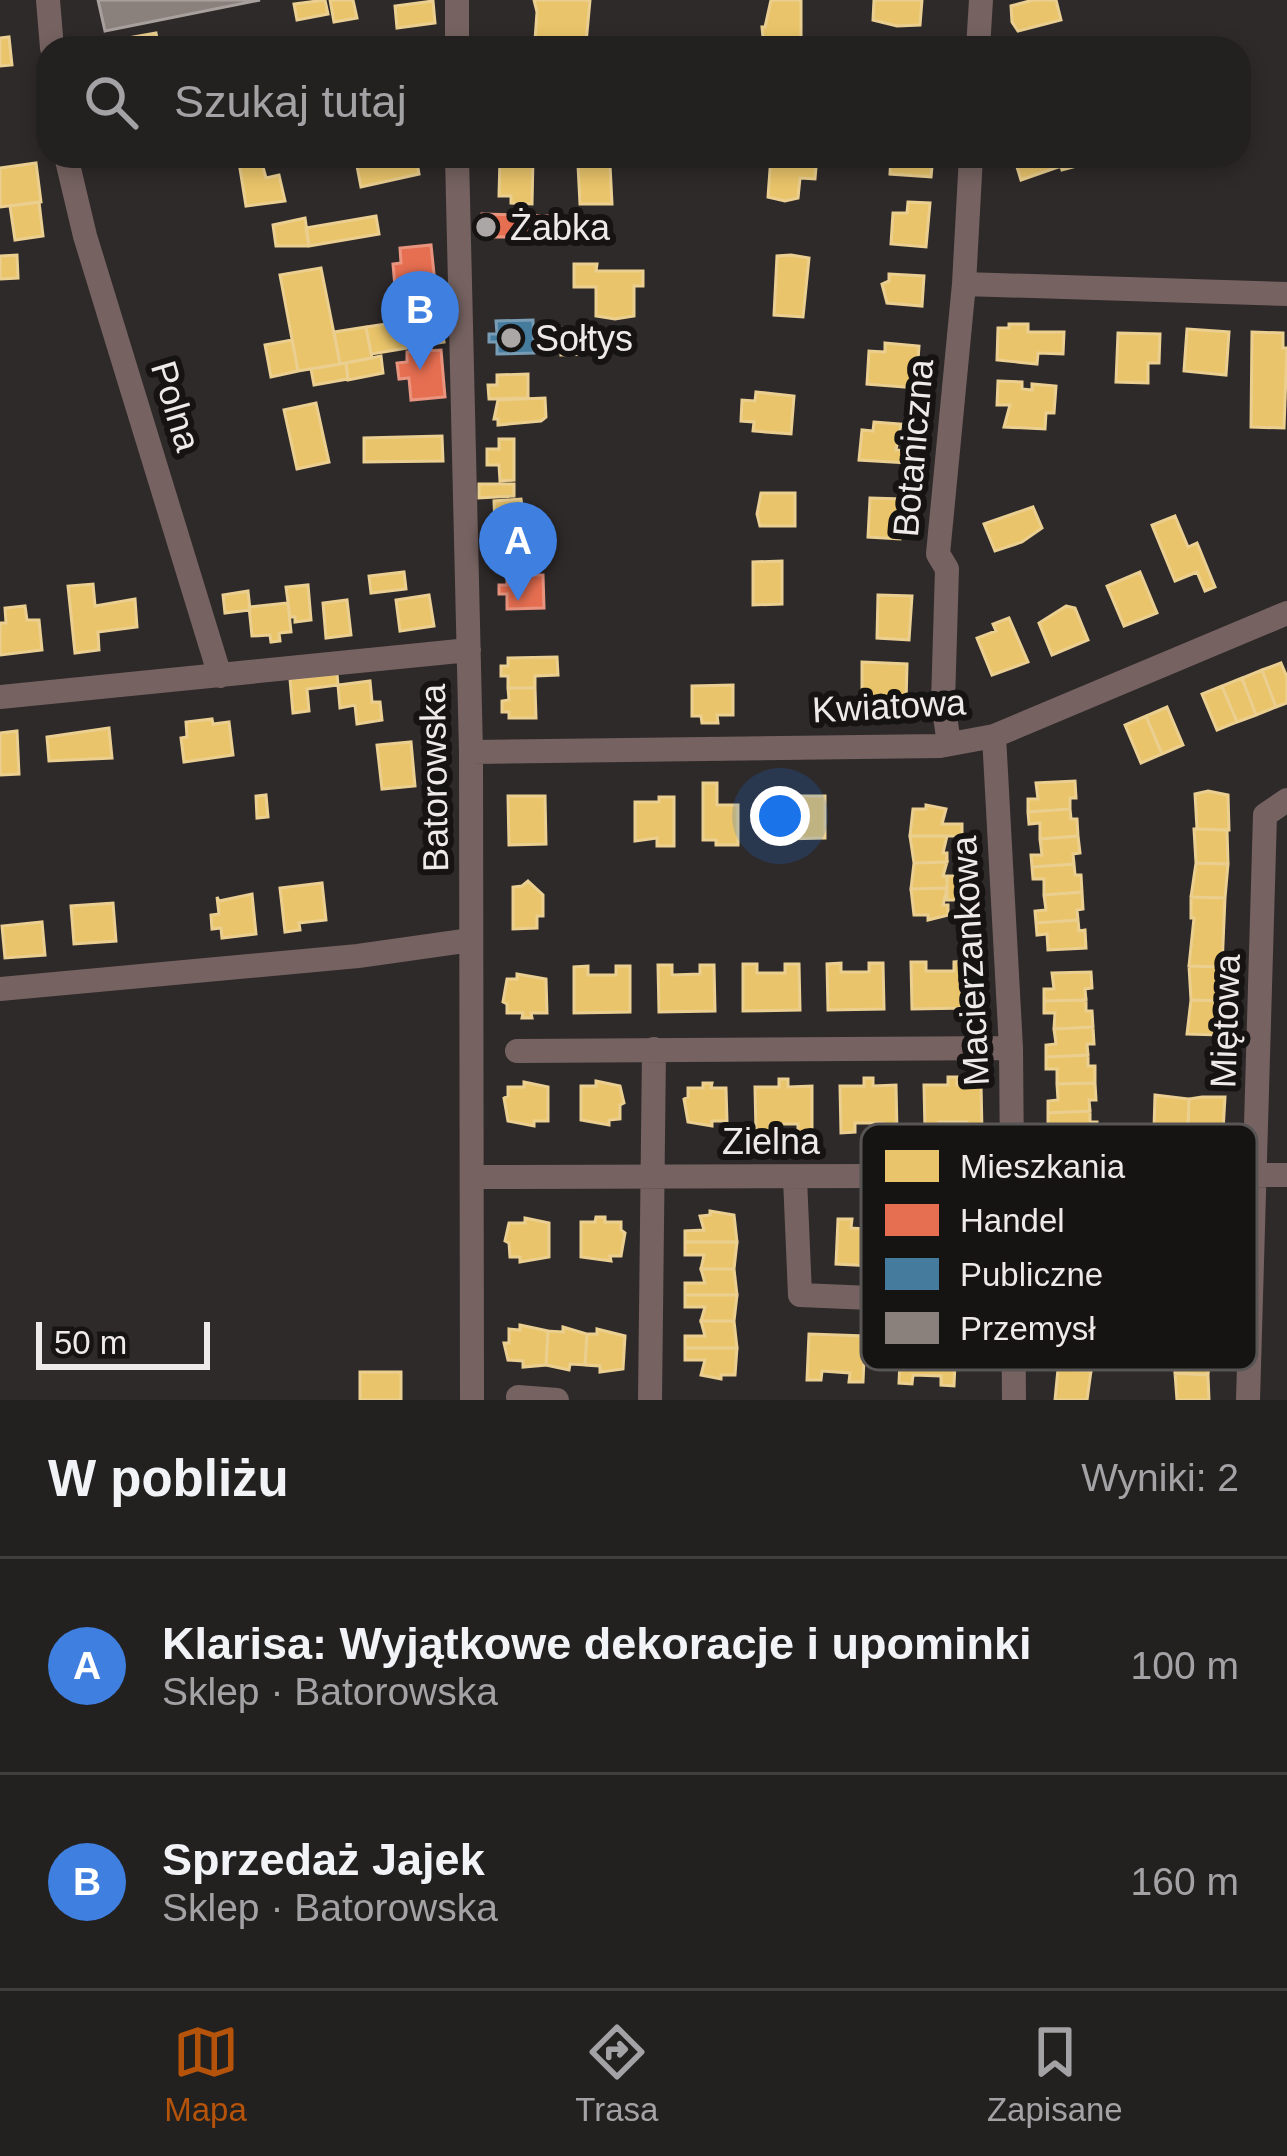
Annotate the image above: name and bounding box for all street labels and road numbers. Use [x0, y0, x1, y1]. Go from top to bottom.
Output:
street label: Polna [143, 356, 209, 457]
street label: Botaniczna [885, 357, 941, 539]
street label: Kwiatowa [811, 681, 968, 731]
street label: Batorowska [412, 683, 456, 872]
street label: Macierzankowa [943, 834, 997, 1087]
street label: Miętowa [1202, 952, 1248, 1089]
street label: Zielna [722, 1121, 821, 1162]

